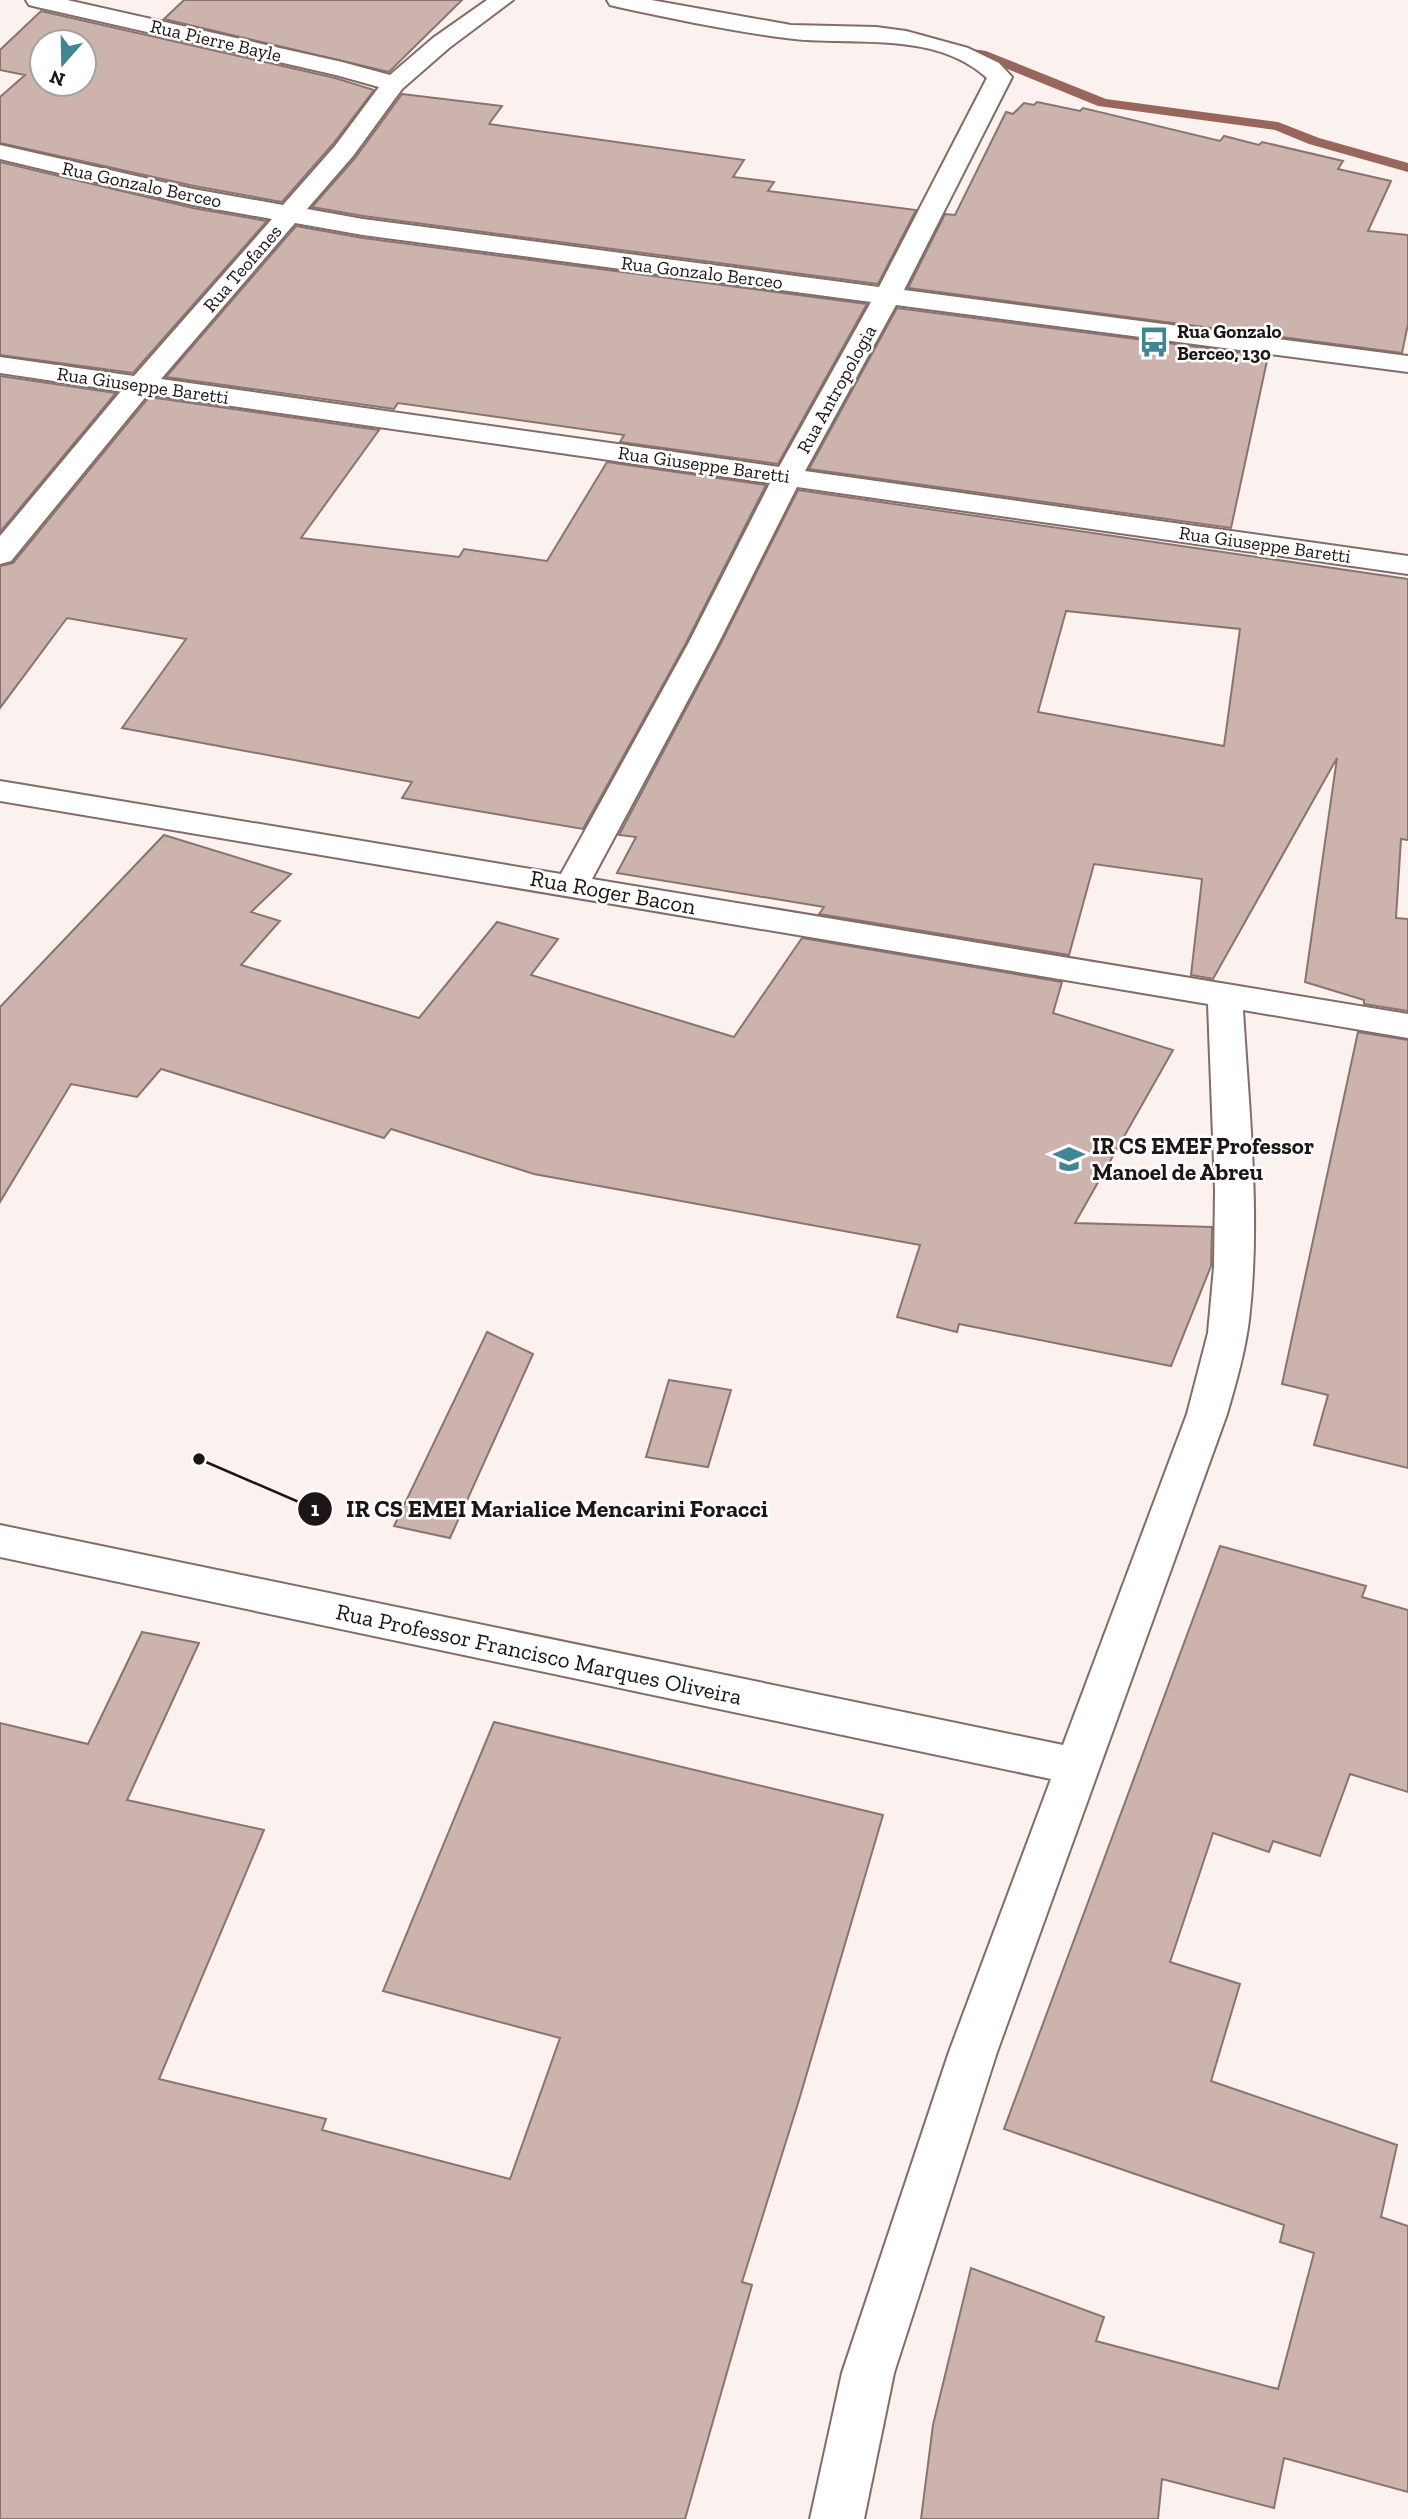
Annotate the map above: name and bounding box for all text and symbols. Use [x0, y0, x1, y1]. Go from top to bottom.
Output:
street label: Rua Pierre Bayle [148, 14, 284, 67]
north arrow [28, 28, 98, 98]
text: N [47, 65, 68, 92]
street label: Rua Gonzalo Berceo [60, 156, 224, 213]
street label: Rua Teofanes [198, 220, 287, 317]
street label: Rua Gonzalo Berceo [620, 251, 784, 294]
place label: Rua Gonzalo Berceo, 130 [1177, 320, 1282, 365]
street label: Rua Antropologia [792, 321, 881, 457]
bus stop icon: Rua Gonzalo Berceo, 130 [1137, 325, 1171, 359]
street label: Rua Giuseppe Baretti [55, 362, 230, 409]
street label: Rua Giuseppe Baretti [616, 441, 791, 488]
street label: Rua Giuseppe Baretti [1177, 521, 1352, 568]
street label: Rua Roger Bacon [528, 864, 698, 920]
place label: IR CS EMEF Professor Manoel de Abreu [1092, 1132, 1314, 1186]
school or university icon: IR CS EMEF Professor Manoel de Abreu [1052, 1142, 1086, 1176]
callout: IR CS EMEI Marialice Mencarini Foracci [297, 1486, 782, 1531]
text: IR CS EMEI Marialice Mencarini Foracci [346, 1494, 768, 1523]
text: 1 [311, 1496, 320, 1521]
street label: Rua Professor Francisco Marques Oliveira [333, 1597, 745, 1711]

